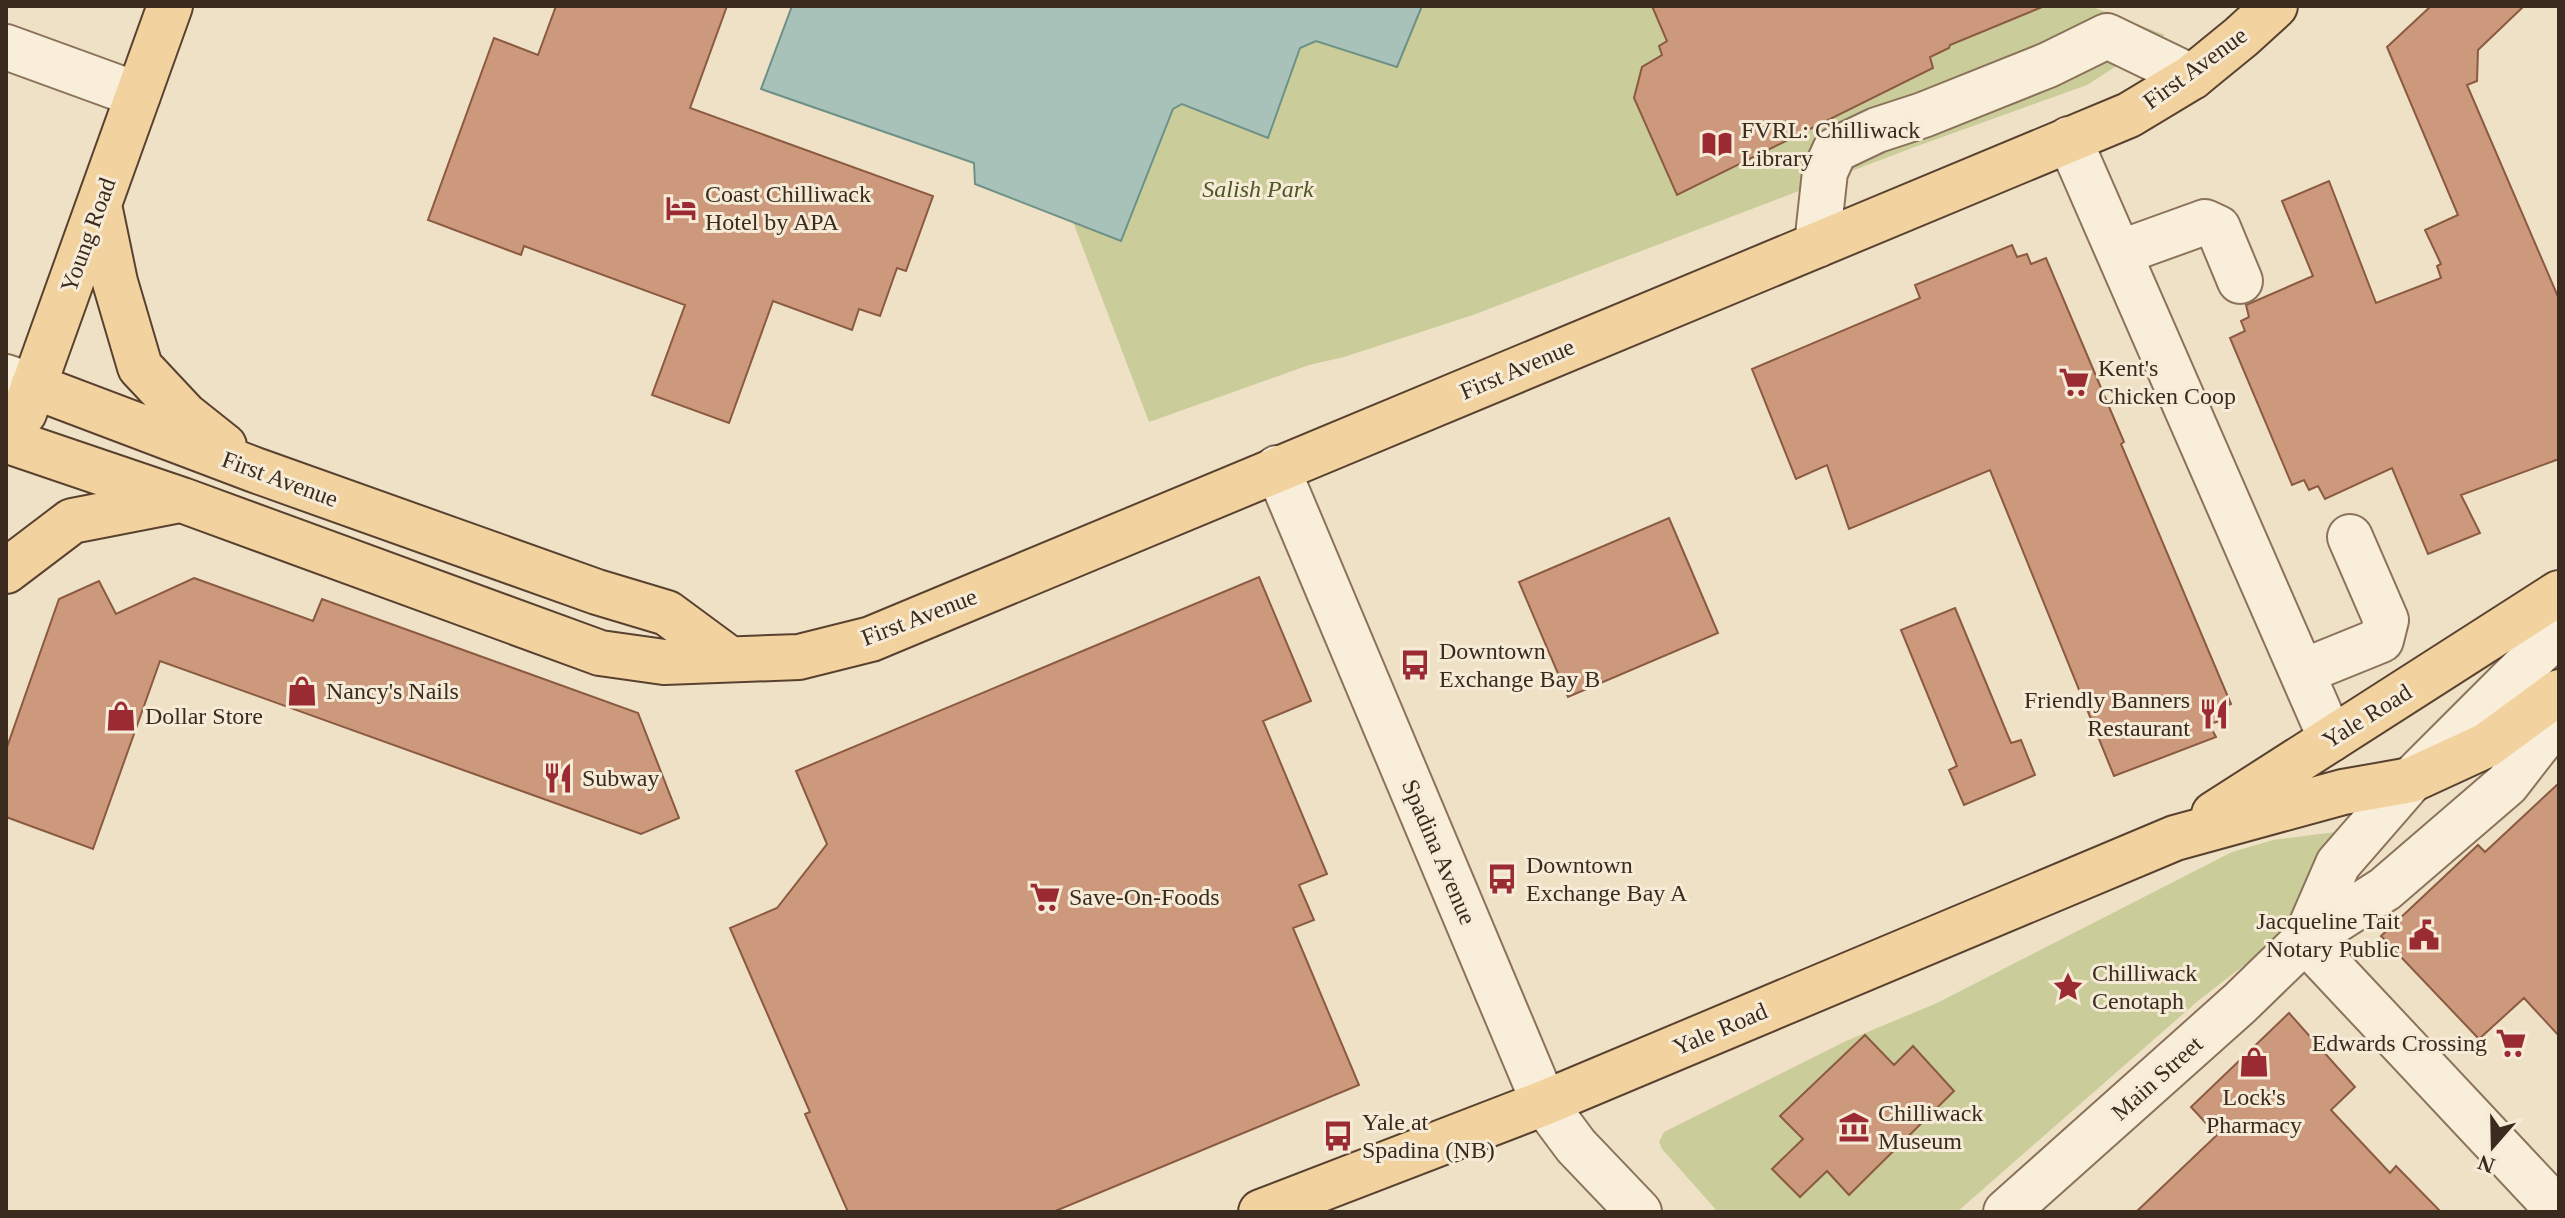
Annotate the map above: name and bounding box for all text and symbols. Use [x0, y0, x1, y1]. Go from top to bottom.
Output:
street label: First Avenue [2138, 22, 2252, 114]
place label: FVRL: Chilliwack Library [1741, 117, 1920, 171]
library icon: FVRL: Chilliwack Library [1700, 127, 1734, 161]
street label: Young Road [55, 174, 121, 296]
park label: Salish Park [1202, 176, 1314, 202]
place label: Coast Chilliwack Hotel by APA [705, 181, 871, 235]
hotel icon: Coast Chilliwack Hotel by APA [664, 191, 698, 225]
street label: First Avenue [1456, 333, 1578, 405]
place label: Kent's Chicken Coop [2098, 355, 2236, 409]
supermarket icon: Kent's Chicken Coop [2057, 365, 2091, 399]
street label: First Avenue [218, 446, 342, 512]
street label: First Avenue [858, 583, 980, 651]
place label: Downtown Exchange Bay B [1439, 638, 1600, 692]
bus stop icon: Downtown Exchange Bay B [1398, 648, 1432, 682]
shop icon: Nancy's Nails [285, 674, 319, 708]
place label: Nancy's Nails [326, 678, 459, 704]
street label: Yale Road [2318, 679, 2416, 753]
place label: Friendly Banners Restaurant [2024, 687, 2190, 741]
restaurant icon: Friendly Banners Restaurant [2197, 697, 2231, 731]
shop icon: Dollar Store [104, 699, 138, 733]
place label: Dollar Store [145, 703, 263, 729]
restaurant icon: Subway [541, 761, 575, 795]
place label: Subway [582, 765, 659, 791]
street label: Spadina Avenue [1397, 776, 1481, 928]
place label: Downtown Exchange Bay A [1526, 852, 1688, 906]
bus stop icon: Downtown Exchange Bay A [1485, 862, 1519, 896]
supermarket icon: Save-On-Foods [1028, 880, 1062, 914]
place label: Save-On-Foods [1069, 884, 1220, 910]
place label: Jacqueline Tait Notary Public [2256, 908, 2400, 962]
public building icon: Jacqueline Tait Notary Public [2407, 918, 2441, 952]
place label: Chilliwack Cenotaph [2092, 960, 2197, 1014]
place icon: Chilliwack Cenotaph [2051, 970, 2085, 1004]
street label: Yale Road [1669, 998, 1771, 1060]
supermarket icon: Edwards Crossing [2494, 1026, 2528, 1060]
street label: Main Street [2106, 1030, 2208, 1125]
place label: Edwards Crossing [2312, 1030, 2487, 1056]
shop icon: Lock's Pharmacy [2237, 1045, 2271, 1079]
place label: Lock's Pharmacy [2206, 1084, 2302, 1138]
place label: Chilliwack Museum [1878, 1100, 1983, 1154]
north arrow [2453, 1106, 2533, 1186]
place label: Yale at Spadina (NB) [1362, 1109, 1495, 1163]
museum icon: Chilliwack Museum [1837, 1110, 1871, 1144]
bus stop icon: Yale at Spadina (NB) [1321, 1119, 1355, 1153]
text: N [2474, 1150, 2498, 1179]

